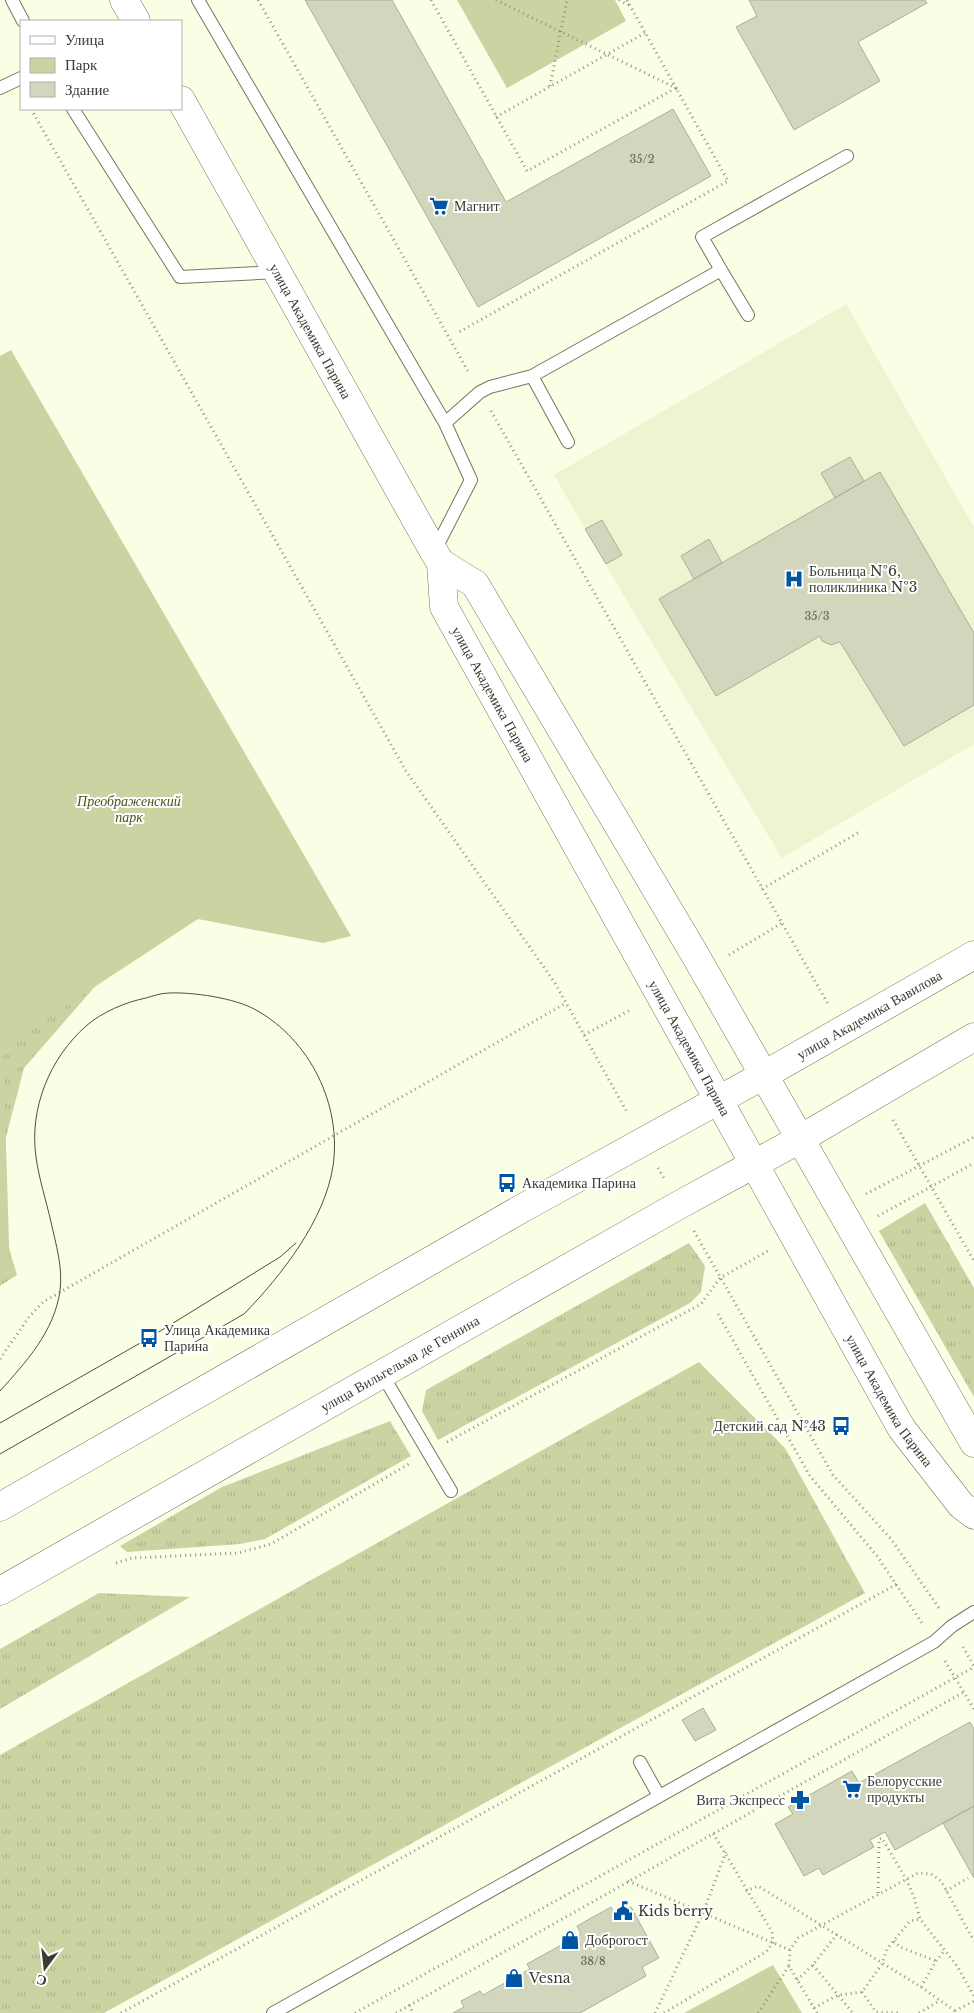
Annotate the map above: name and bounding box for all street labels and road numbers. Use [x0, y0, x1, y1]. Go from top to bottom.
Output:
street label: улица Академика Парина [265, 260, 356, 403]
street label: улица Академика Парина [448, 623, 538, 766]
street label: улица Академика Вавилова [793, 966, 946, 1063]
street label: улица Академика Парина [645, 977, 735, 1120]
street label: улица Вильгельма де Геннина [317, 1311, 483, 1416]
street label: улица Академика Парина [842, 1331, 937, 1471]

